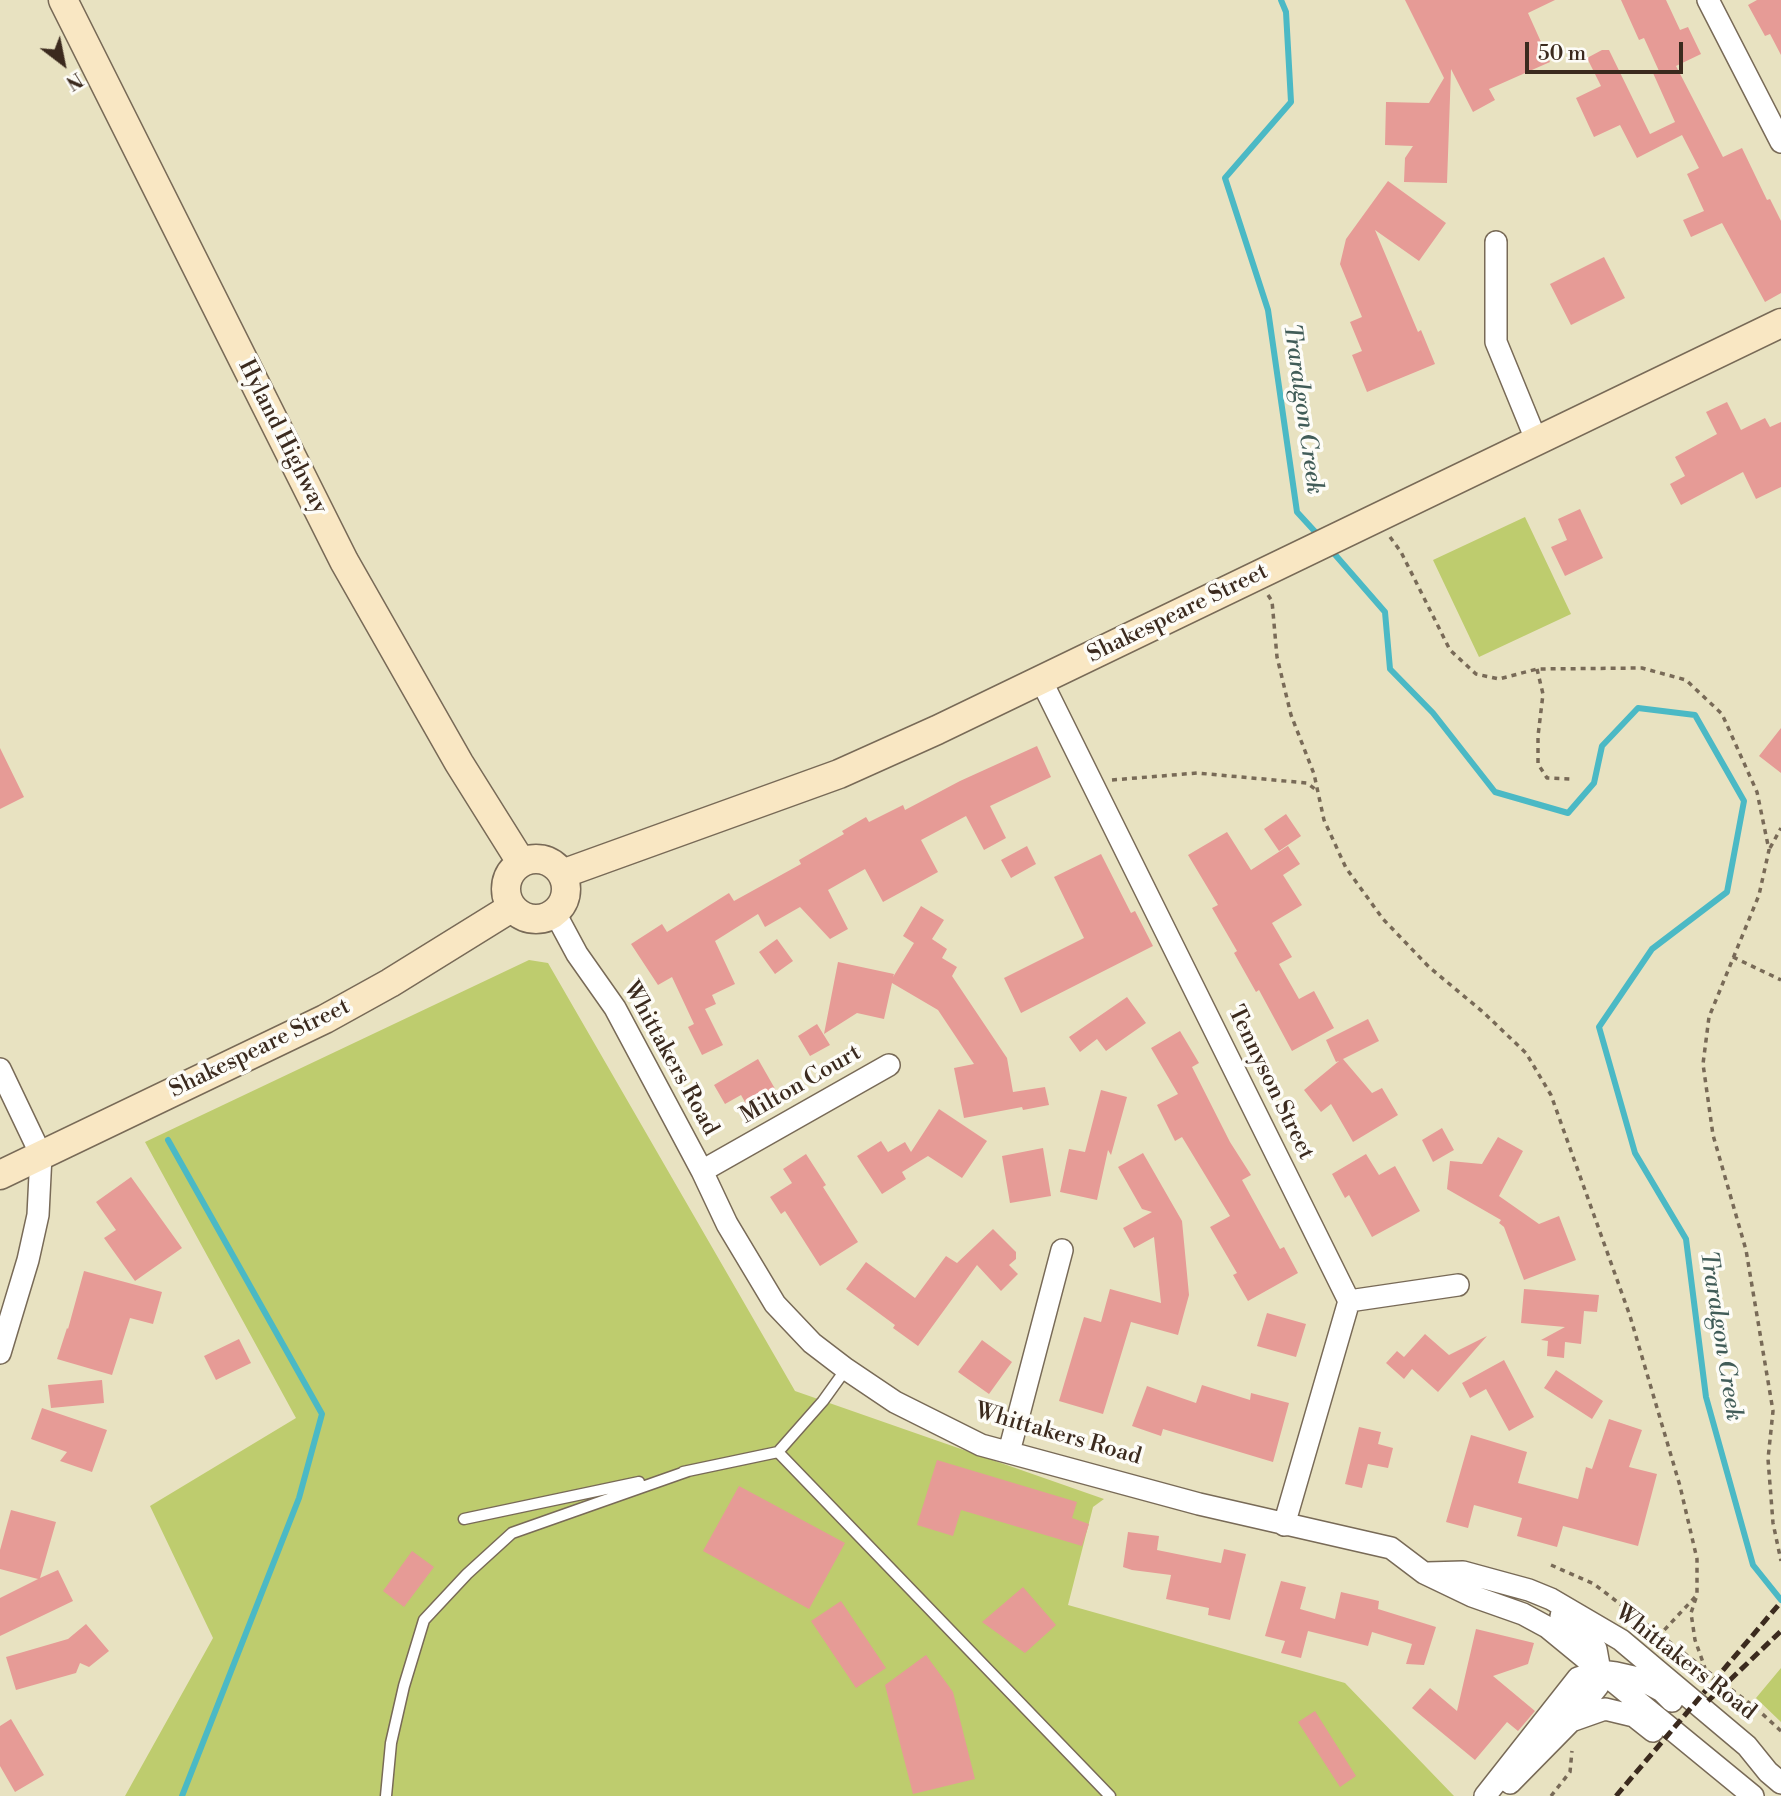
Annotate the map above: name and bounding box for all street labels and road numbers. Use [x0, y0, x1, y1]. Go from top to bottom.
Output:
street label: Hyland Highway [231, 355, 333, 519]
street label: Shakespeare Street [1083, 558, 1273, 670]
street label: Whittakers Road [616, 977, 724, 1141]
street label: Shakespeare Street [165, 993, 355, 1105]
street label: Tennyson Street [1221, 1001, 1319, 1165]
street label: Milton Court [736, 1039, 866, 1131]
street label: Whittakers Road [972, 1398, 1144, 1472]
street label: Whittakers Road [1609, 1599, 1761, 1727]

